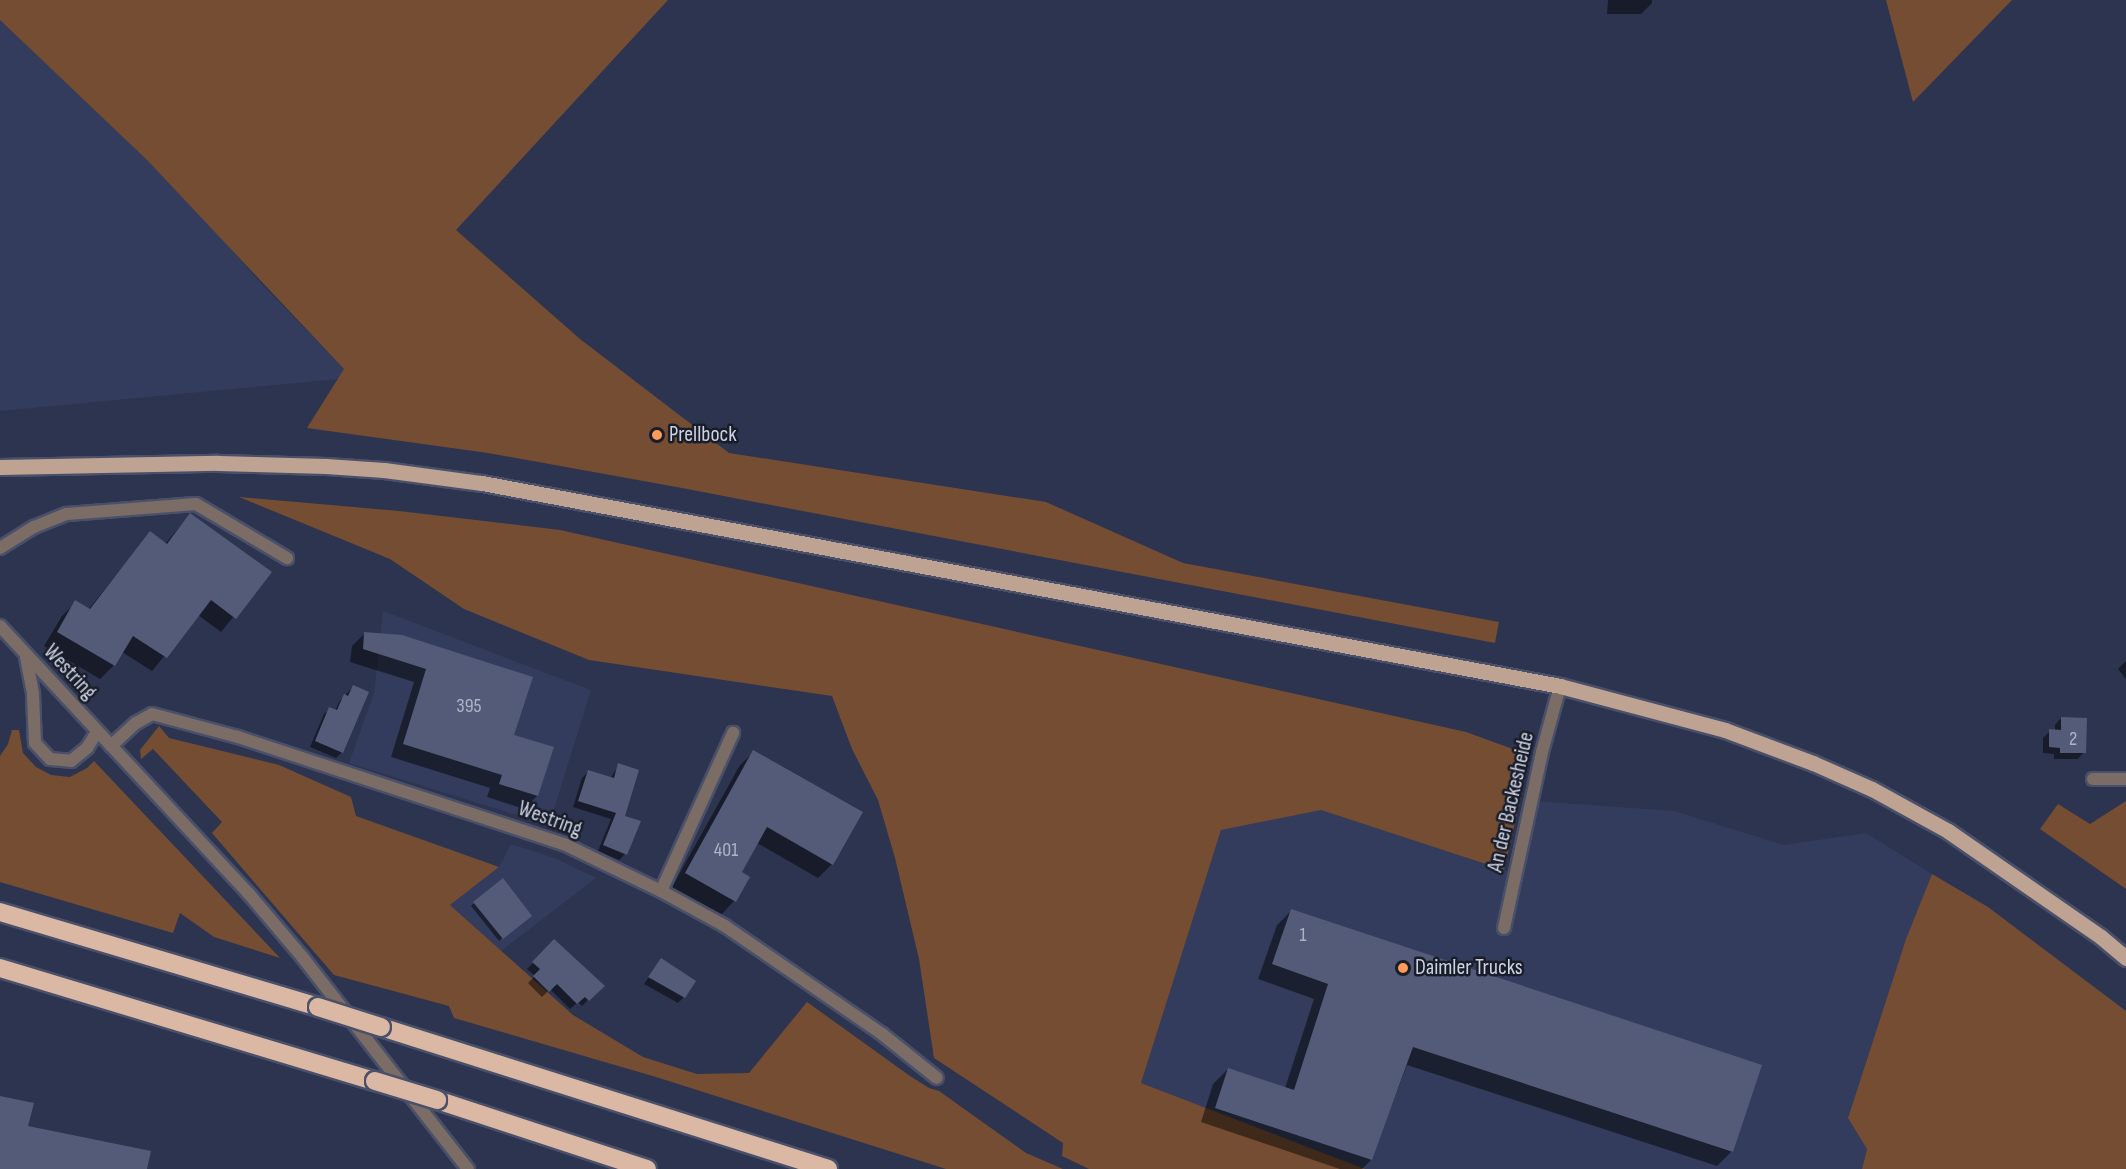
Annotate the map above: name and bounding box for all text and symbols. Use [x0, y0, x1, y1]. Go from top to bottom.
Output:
place label: Prellbock [669, 422, 737, 448]
marker: Prellbock [650, 428, 664, 442]
street label: Westring [38, 639, 102, 705]
house number: 395 [456, 694, 482, 718]
house number: 2 [2069, 727, 2077, 751]
street label: An der Backesheide [1482, 729, 1540, 875]
street label: Westring [514, 795, 586, 843]
house number: 401 [714, 838, 738, 862]
house number: 1 [1300, 923, 1306, 947]
place label: Daimler Trucks [1415, 955, 1523, 981]
marker: Daimler Trucks [1396, 961, 1410, 975]

